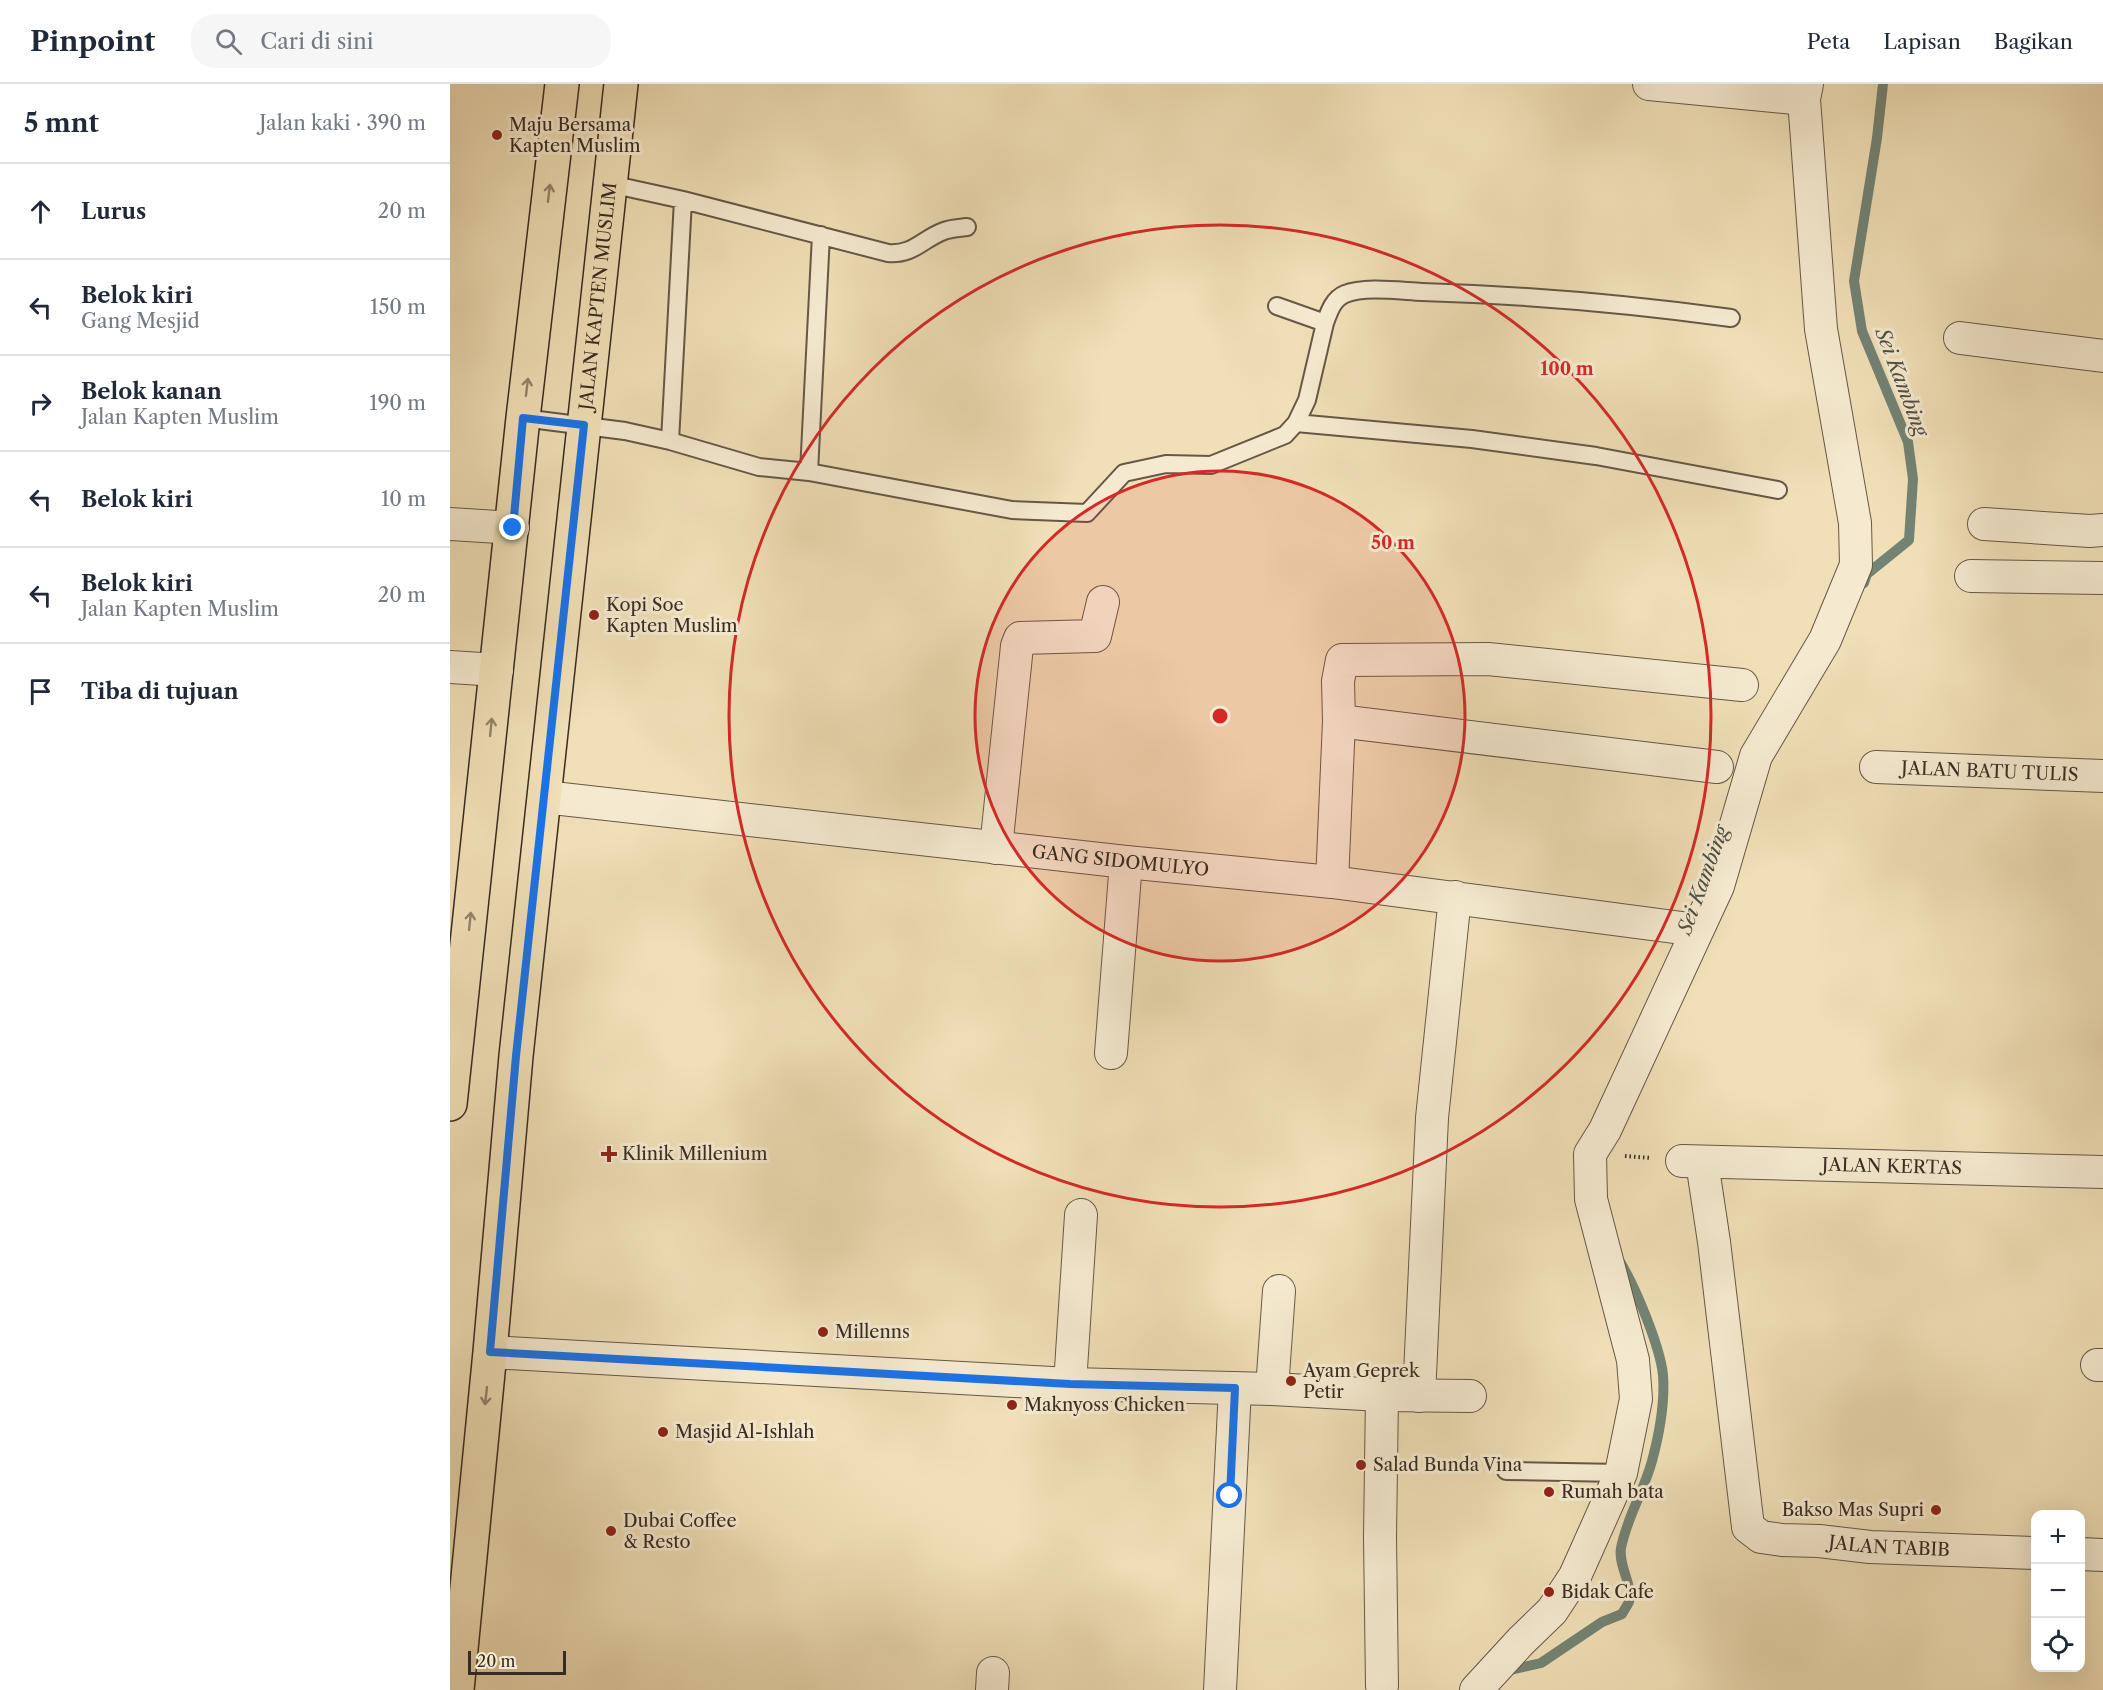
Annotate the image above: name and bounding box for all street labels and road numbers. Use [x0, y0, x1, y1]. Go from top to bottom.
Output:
street label: JALAN KAPTEN MUSLIM [575, 181, 621, 414]
street label: JALAN BATU TULIS [1898, 757, 2079, 786]
street label: GANG SIDOMULYO [1031, 841, 1210, 881]
street label: JALAN KERTAS [1819, 1154, 1962, 1179]
street label: JALAN TABIB [1824, 1531, 1950, 1561]

